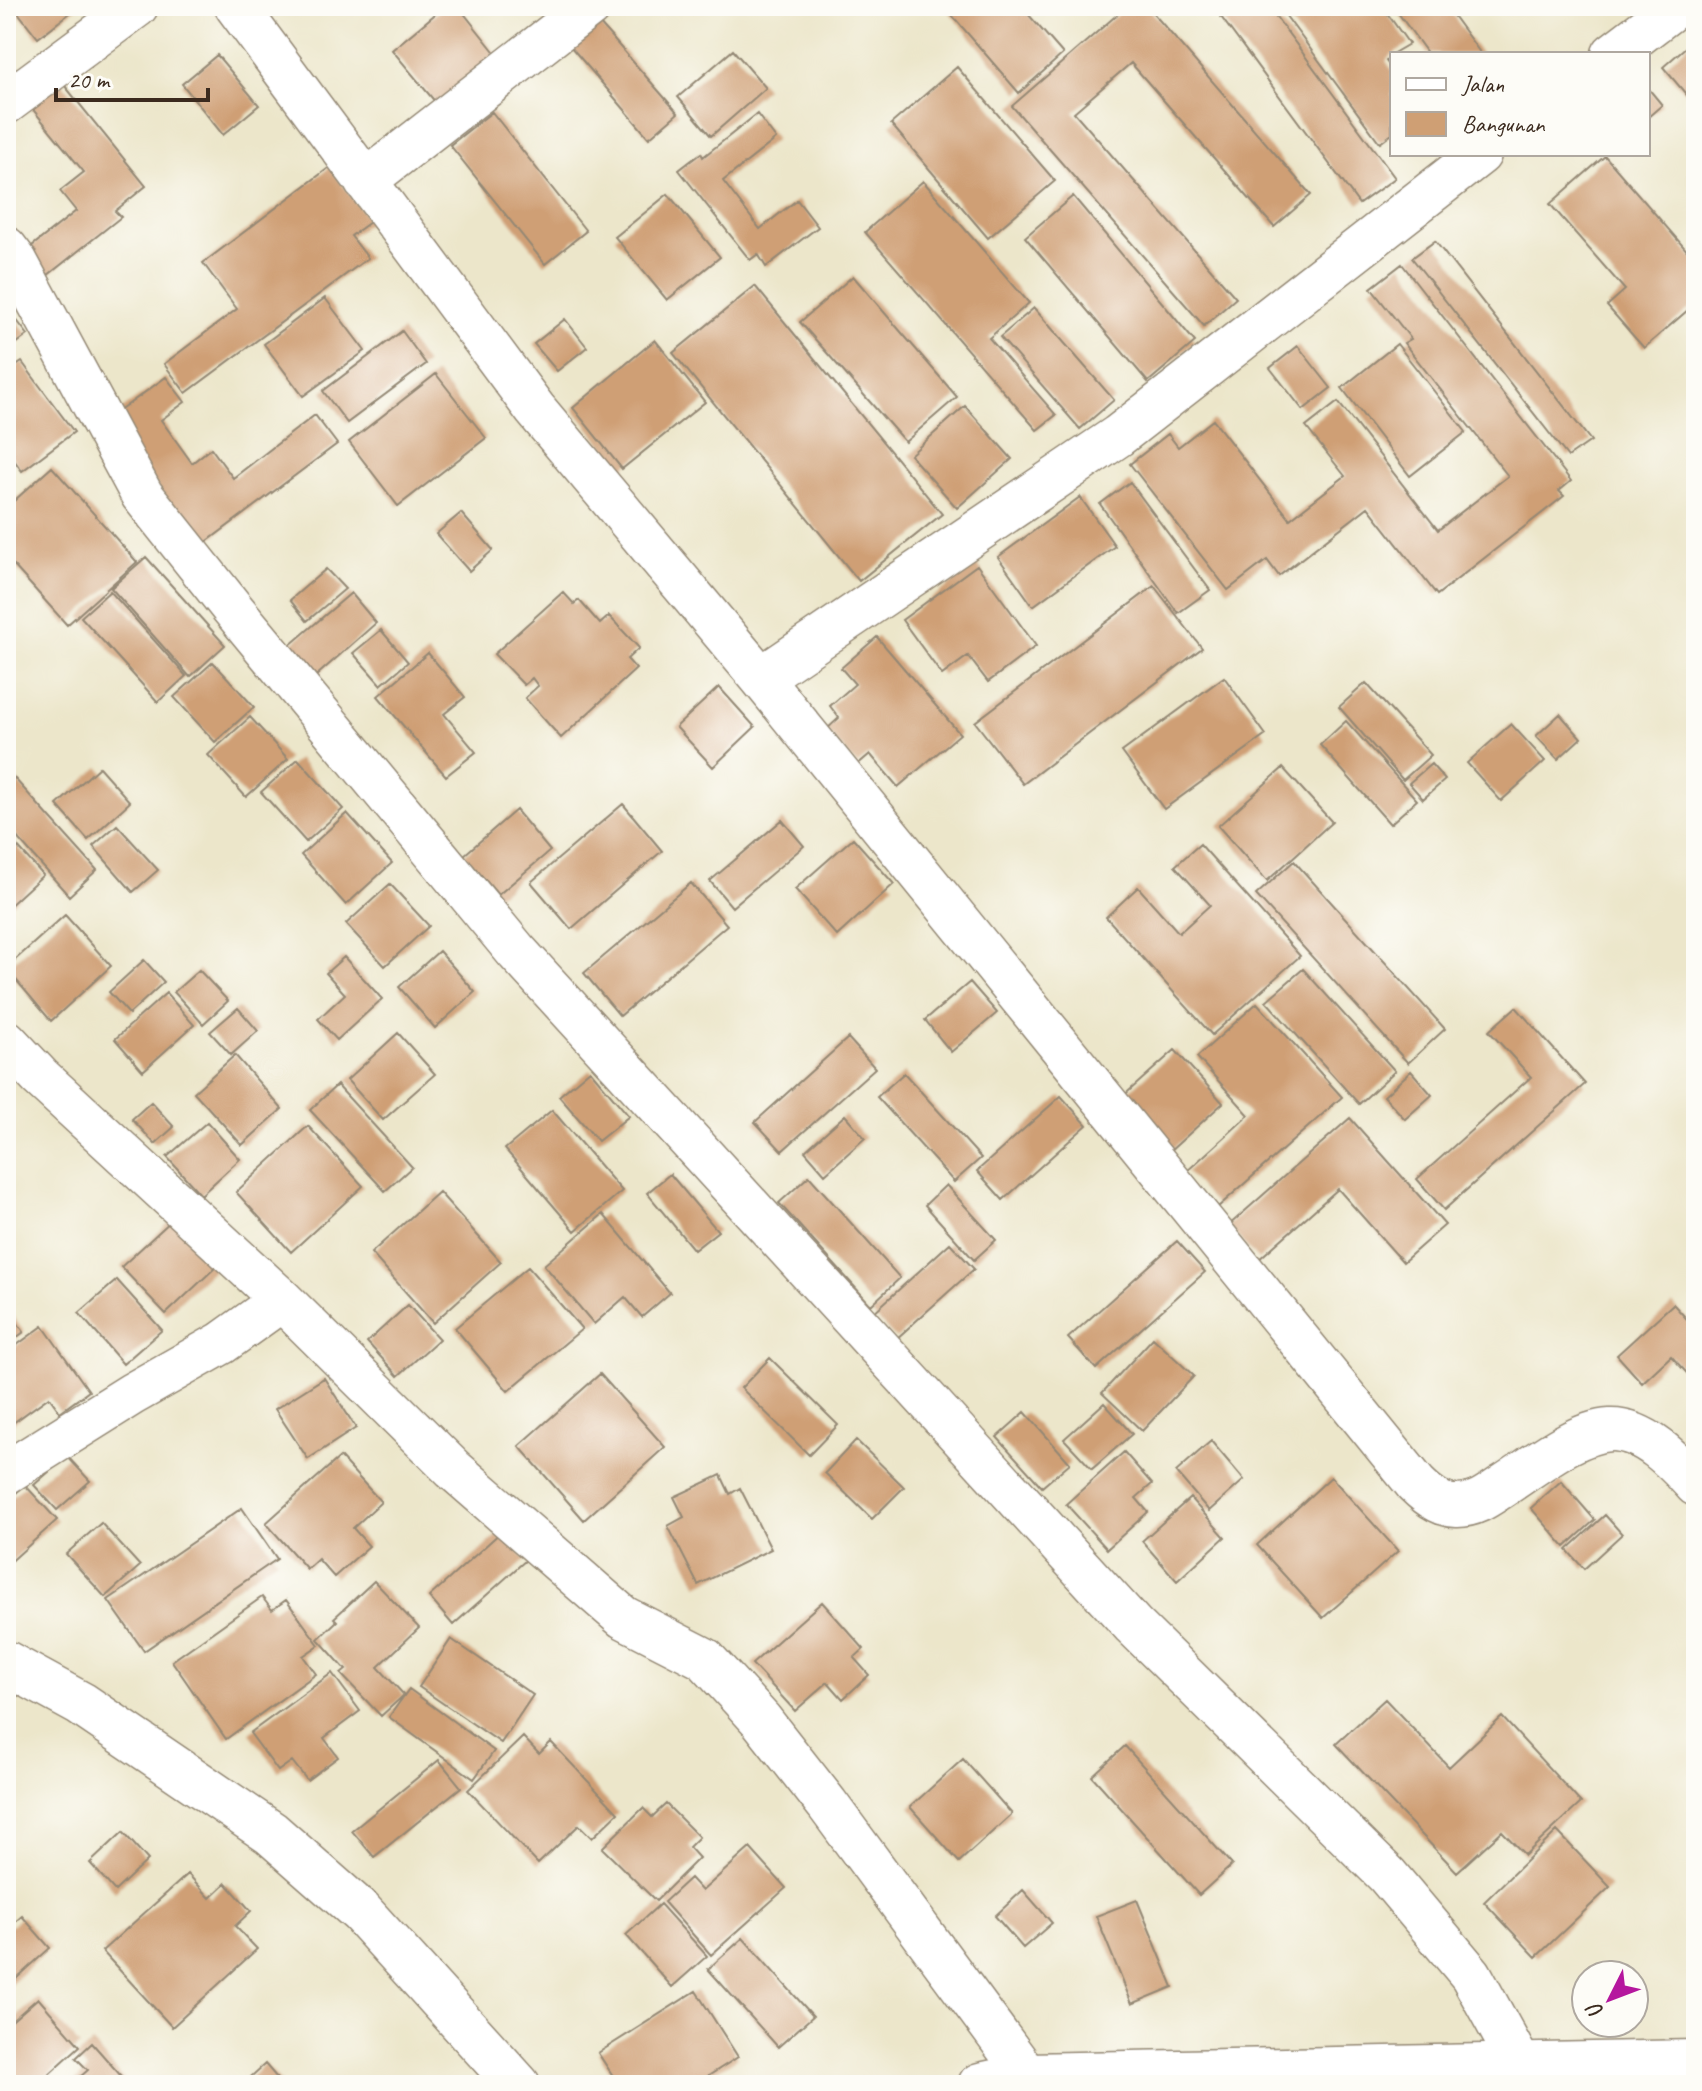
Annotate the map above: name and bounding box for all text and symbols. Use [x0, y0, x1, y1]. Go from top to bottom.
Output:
scale bar [56, 52, 208, 102]
legend [1390, 52, 1650, 156]
text: 20 m [68, 65, 111, 95]
text: Jalan [1461, 69, 1504, 99]
text: Bangunan [1462, 109, 1546, 139]
north arrow [1570, 1959, 1650, 2039]
text: U [1579, 1995, 1610, 2025]

